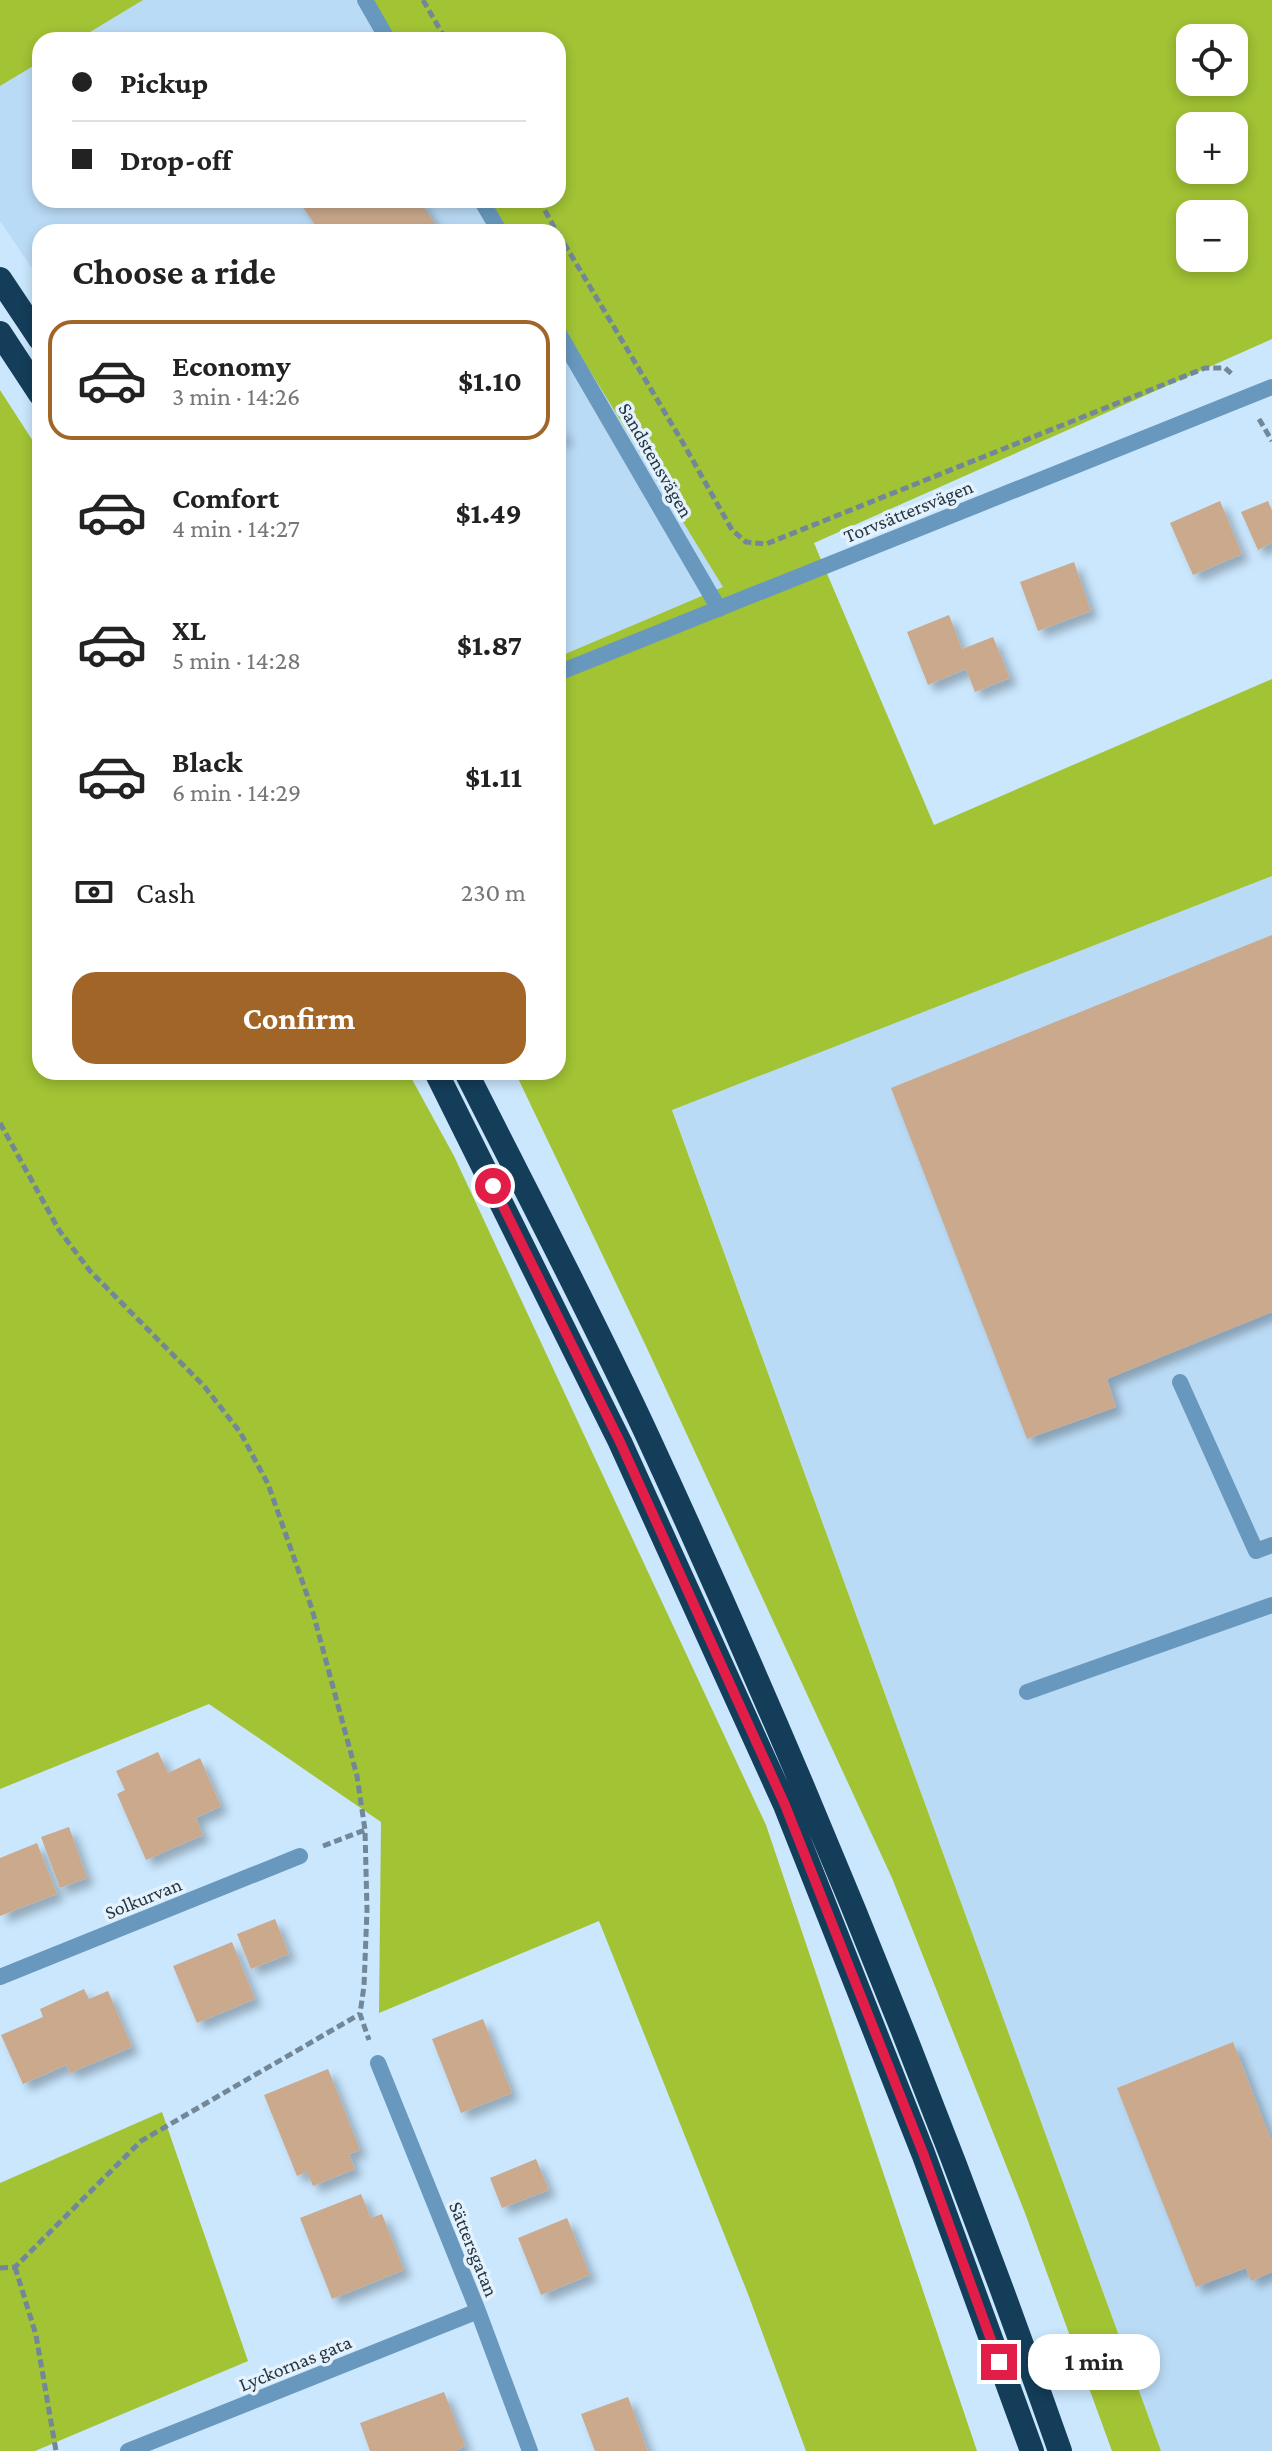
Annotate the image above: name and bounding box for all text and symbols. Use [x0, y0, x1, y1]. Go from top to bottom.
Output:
map controls [1176, 24, 1248, 272]
button: locate [1176, 24, 1248, 96]
text: Pickup [120, 66, 208, 99]
button: + [1176, 112, 1248, 184]
text: Drop-off [120, 143, 231, 176]
button: − [1176, 200, 1248, 272]
text: Choose a ride [72, 252, 276, 292]
icon: car [76, 344, 148, 416]
text: Economy [172, 349, 291, 382]
text: $1.10 [458, 364, 522, 397]
text: 3 min · 14:26 [172, 382, 300, 411]
street label: Sandstensvägen [613, 399, 698, 522]
street label: Torvsättersvägen [840, 475, 976, 548]
icon: car [76, 476, 148, 548]
text: Comfort [172, 481, 279, 514]
text: $1.49 [455, 496, 522, 529]
text: 4 min · 14:27 [172, 514, 300, 543]
icon: car [76, 608, 148, 680]
text: XL [172, 613, 206, 646]
text: $1.87 [457, 628, 522, 661]
text: 5 min · 14:28 [172, 646, 301, 675]
icon: car [76, 740, 148, 812]
text: Black [172, 745, 243, 778]
text: $1.11 [465, 760, 522, 793]
text: 6 min · 14:29 [172, 778, 301, 807]
icon: cash [72, 870, 116, 914]
text: Cash [136, 876, 195, 909]
text: 230 m [461, 878, 526, 907]
button: Confirm [72, 972, 526, 1064]
route start [475, 1168, 511, 1204]
street label: Solkurvan [101, 1873, 185, 1923]
street label: Sättersgatan [444, 2198, 503, 2300]
street label: Lyckornas gata [236, 2330, 355, 2396]
callout: 1 min [1027, 2334, 1159, 2390]
route end [981, 2344, 1017, 2380]
text: 1 min [1064, 2347, 1124, 2376]

